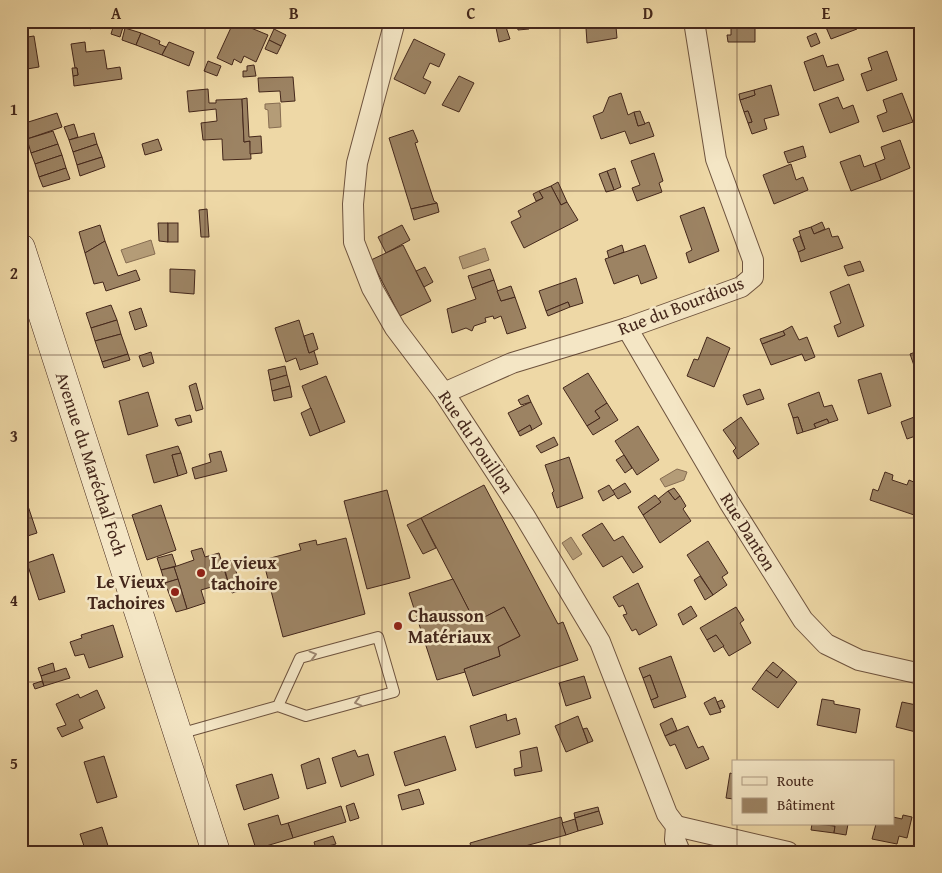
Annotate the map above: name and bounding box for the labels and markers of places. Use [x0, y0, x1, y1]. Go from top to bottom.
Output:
place label: Le vieux tachoire [211, 549, 278, 597]
marker: Le vieux tachoire [195, 567, 207, 579]
place label: Le Vieux Tachoires [87, 568, 165, 616]
marker: Le Vieux Tachoires [169, 586, 181, 598]
place label: Chausson Matériaux [408, 602, 492, 650]
marker: Chausson Matériaux [392, 620, 404, 632]

